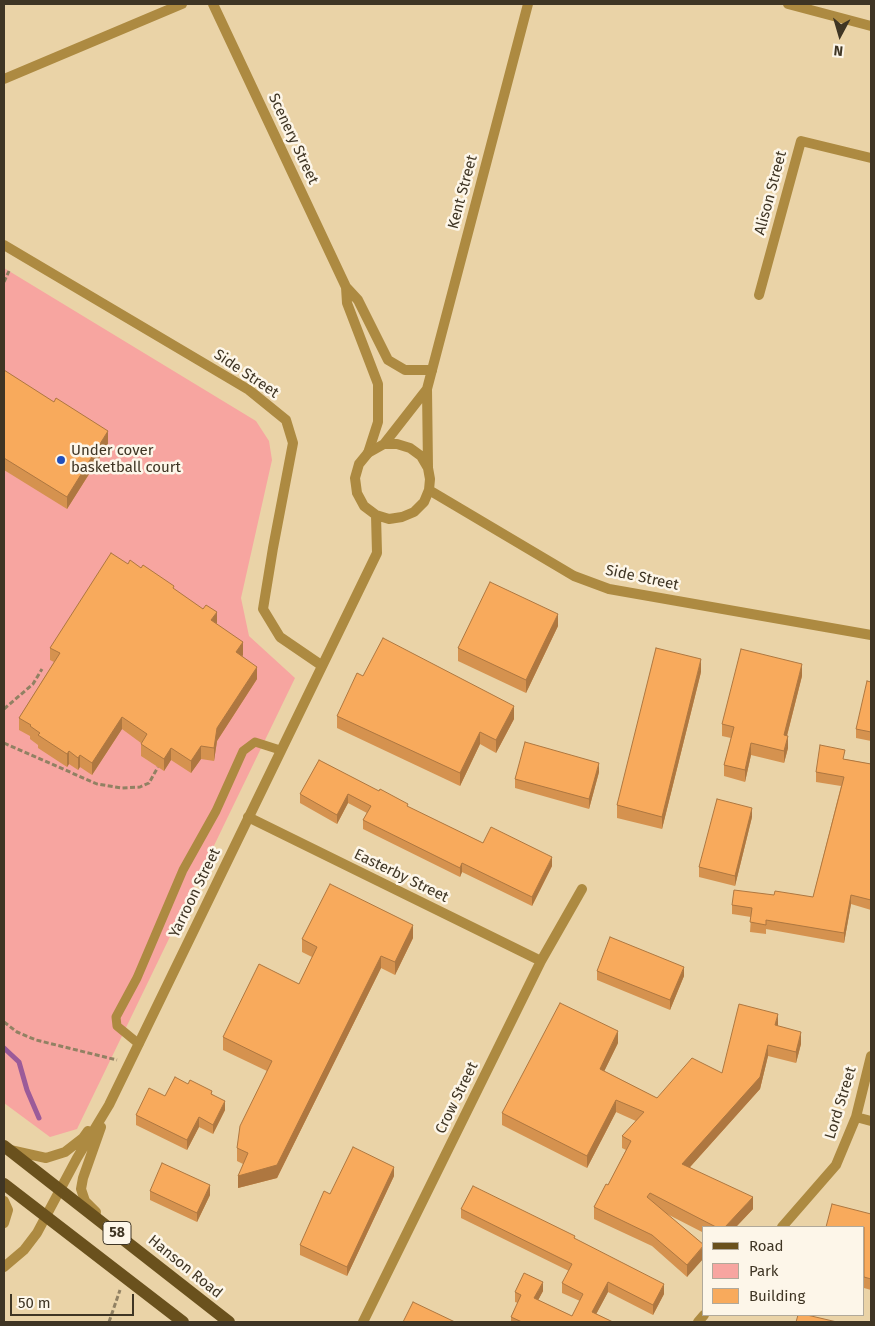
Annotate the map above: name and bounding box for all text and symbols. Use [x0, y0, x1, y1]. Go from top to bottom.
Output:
north arrow [815, 10, 865, 60]
text: N [833, 41, 844, 59]
street label: Scenery Street [264, 91, 322, 187]
street label: Alison Street [751, 149, 791, 237]
street label: Kent Street [445, 153, 481, 231]
street label: Side Street [210, 346, 282, 402]
place label: Under cover basketball court [71, 442, 181, 477]
marker: Under cover basketball court [55, 454, 67, 466]
street label: Side Street [604, 561, 680, 595]
street label: Yarroon Street [166, 845, 224, 941]
street label: Easterby Street [351, 845, 451, 907]
street label: Crow Street [432, 1059, 482, 1137]
street label: Lord Street [821, 1065, 861, 1141]
road number: 58 [103, 1222, 131, 1244]
legend [702, 1226, 865, 1316]
street label: Hanson Road [144, 1232, 226, 1302]
text: Road [749, 1237, 784, 1255]
text: Park [749, 1262, 779, 1280]
scale bar [12, 1284, 136, 1316]
text: Building [749, 1287, 805, 1305]
text: 50 m [18, 1294, 51, 1312]

